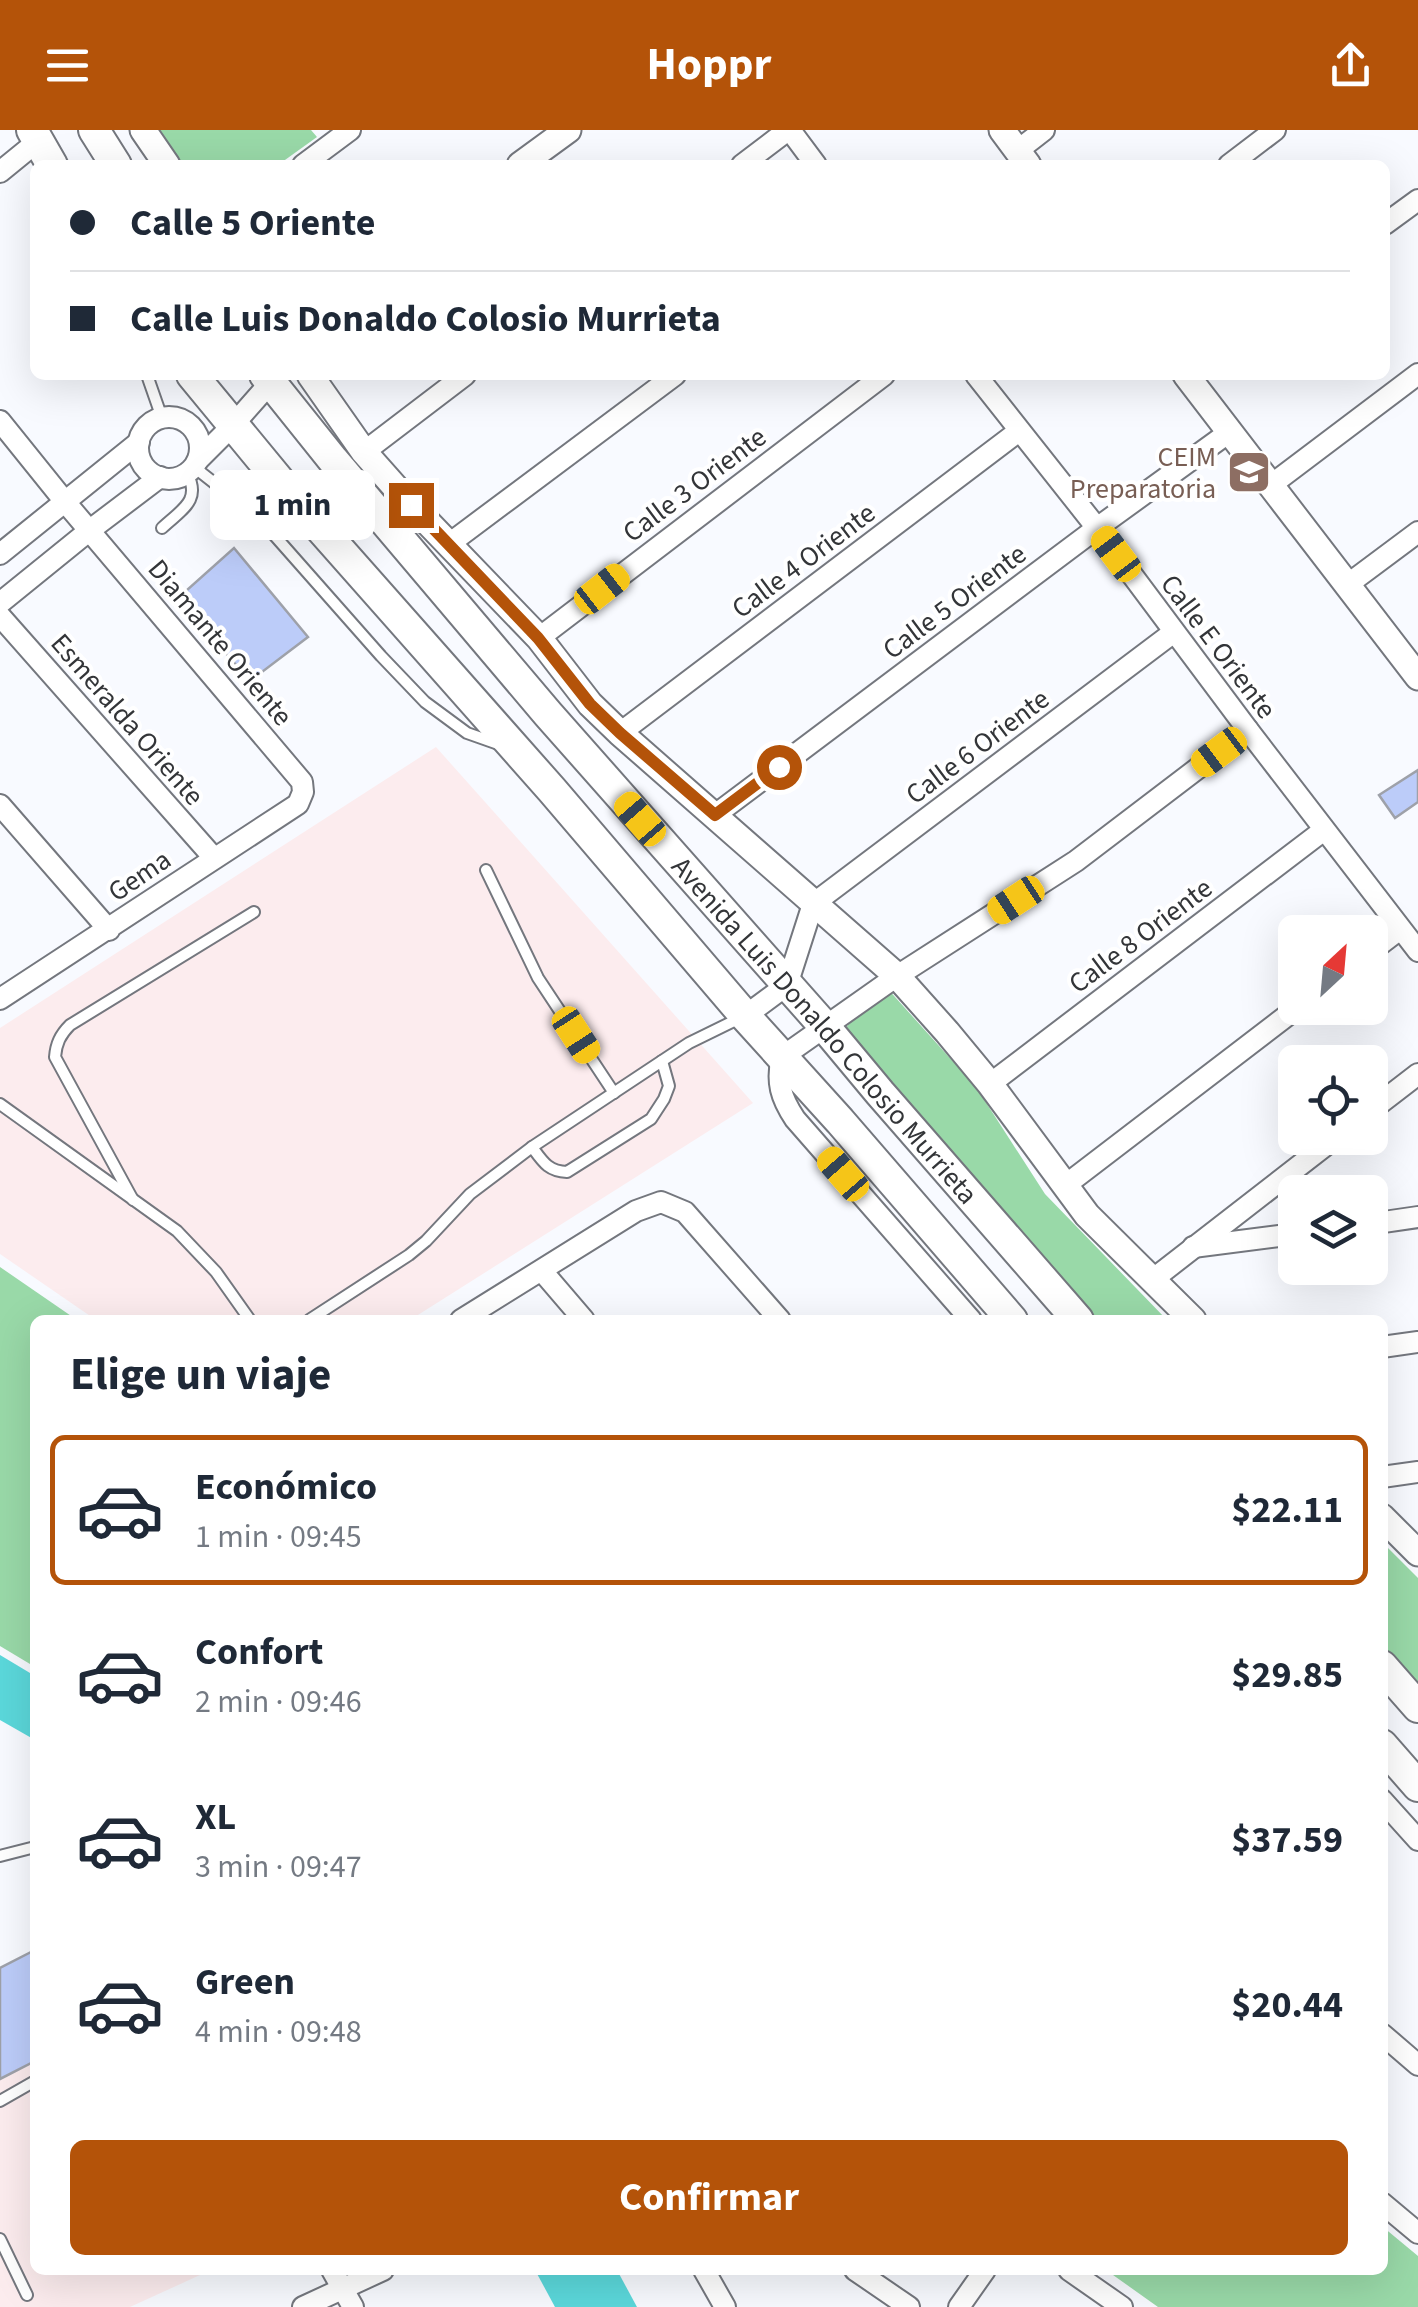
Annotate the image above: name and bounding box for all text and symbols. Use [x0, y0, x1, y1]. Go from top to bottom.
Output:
text: Hoppr [647, 33, 771, 97]
icon: menu [40, 38, 95, 93]
icon: share [1323, 38, 1378, 93]
text: Calle 5 Oriente [130, 196, 375, 250]
text: Calle Luis Donaldo Colosio Murrieta [130, 292, 721, 346]
street label: Calle 3 Oriente [614, 417, 775, 552]
place label: CEIM Preparatoria [1070, 437, 1216, 509]
school or university icon: CEIM Preparatoria [1226, 449, 1272, 495]
callout: 1 min [211, 470, 376, 540]
text: 1 min [254, 482, 331, 528]
route end [389, 483, 434, 528]
street label: Calle 4 Oriente [723, 493, 884, 628]
car [1086, 521, 1146, 587]
street label: Calle 5 Oriente [874, 534, 1035, 669]
street label: Diamante Oriente [138, 551, 302, 735]
car [569, 559, 635, 619]
street label: Calle E Oriente [1151, 566, 1286, 727]
street label: Esmeralda Oriente [41, 625, 213, 814]
street label: Calle 6 Oriente [897, 679, 1058, 814]
car [1186, 722, 1252, 782]
route start [757, 745, 802, 790]
car [609, 787, 671, 851]
street label: Gema [100, 840, 179, 912]
street label: Avenida Luis Donaldo Colosio Murrieta [662, 848, 987, 1213]
street label: Calle 8 Oriente [1060, 868, 1221, 1003]
car [983, 871, 1049, 929]
north arrow [1278, 915, 1388, 1025]
map controls [1278, 915, 1388, 1285]
car [547, 1002, 605, 1068]
button: locate [1278, 1045, 1388, 1155]
car [812, 1142, 874, 1206]
button: layers [1278, 1175, 1388, 1285]
text: Elige un viaje [70, 1343, 331, 1407]
text: Económico [195, 1460, 377, 1514]
icon: car [75, 1465, 165, 1555]
text: $22.11 [1231, 1483, 1343, 1537]
text: 1 min · 09:45 [195, 1514, 362, 1560]
text: Confort [195, 1625, 323, 1679]
icon: car [75, 1630, 165, 1720]
text: $29.85 [1231, 1648, 1343, 1702]
text: 2 min · 09:46 [195, 1679, 362, 1725]
text: XL [195, 1790, 236, 1844]
icon: car [75, 1795, 165, 1885]
text: $37.59 [1231, 1813, 1343, 1867]
text: 3 min · 09:47 [195, 1844, 362, 1890]
text: Green [195, 1955, 295, 2009]
icon: car [75, 1960, 165, 2050]
text: $20.44 [1231, 1978, 1343, 2032]
text: 4 min · 09:48 [195, 2009, 362, 2055]
button: Confirmar [70, 2140, 1348, 2255]

